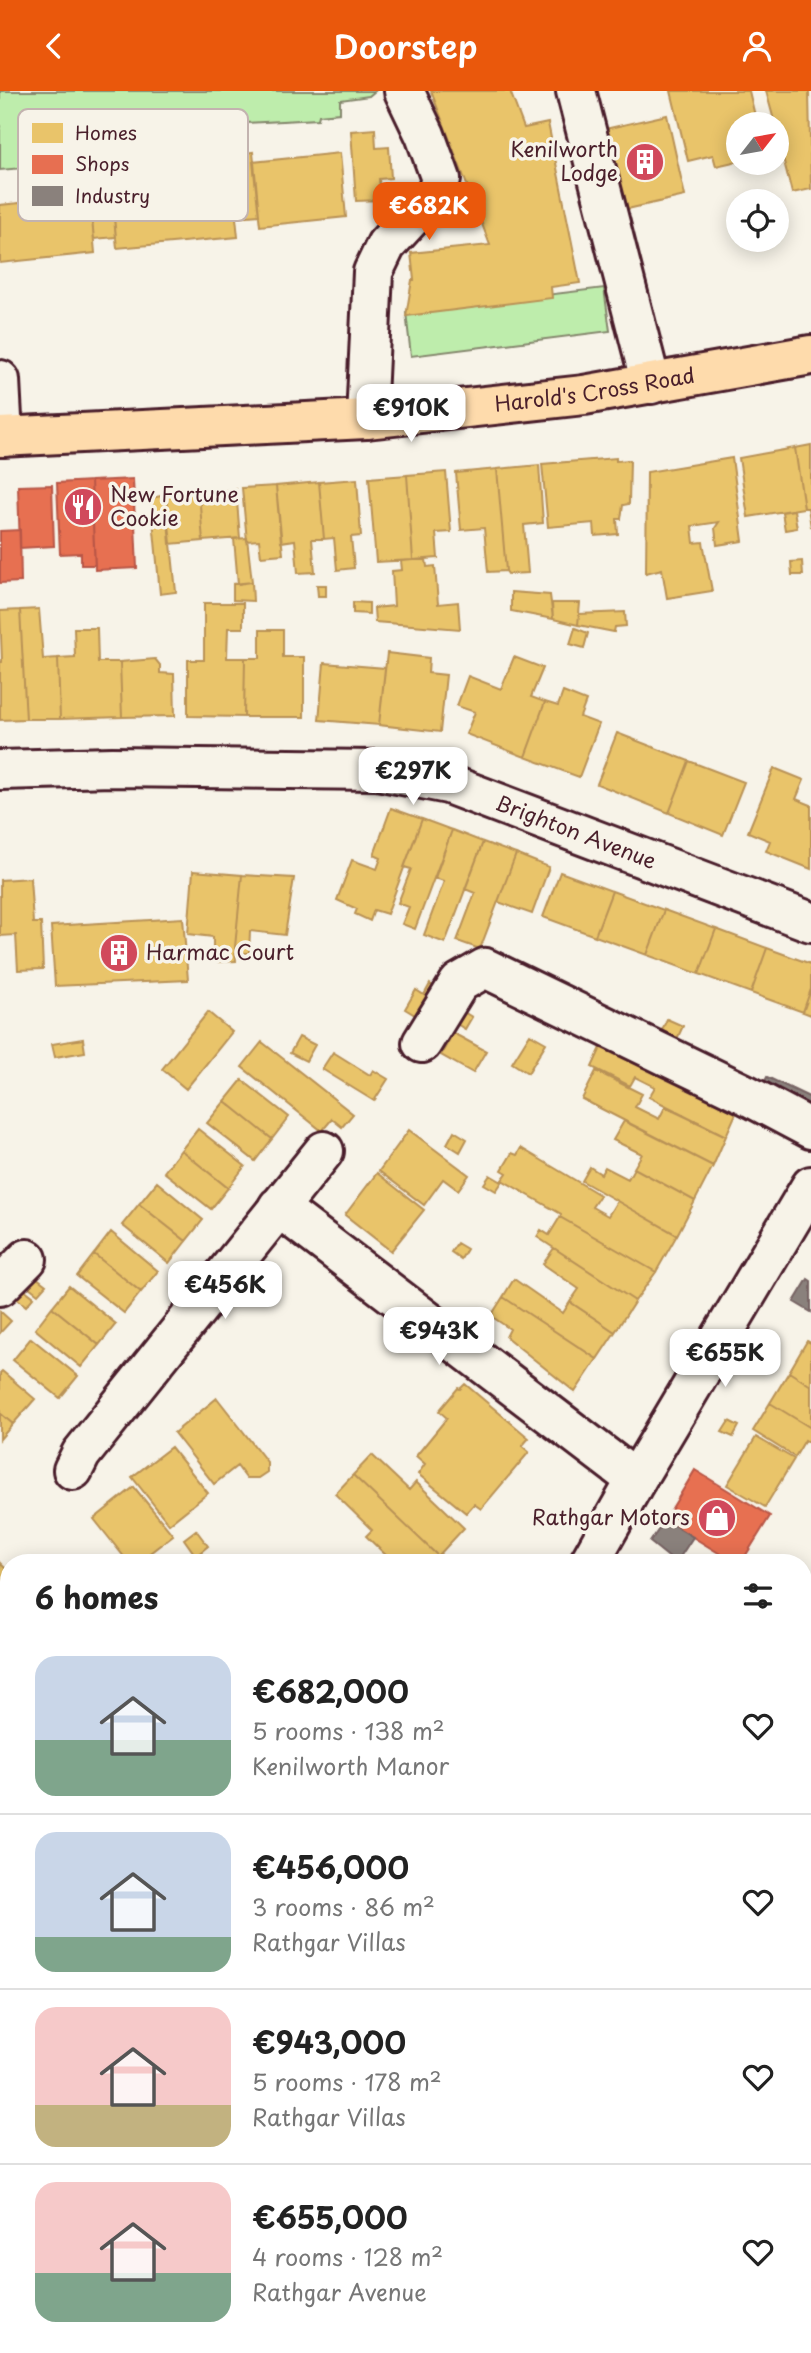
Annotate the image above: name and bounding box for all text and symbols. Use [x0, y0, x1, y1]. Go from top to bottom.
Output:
text: Doorstep [333, 22, 478, 70]
icon: back [35, 27, 73, 65]
icon: person [738, 27, 776, 65]
legend [18, 109, 248, 221]
north arrow [726, 112, 789, 175]
map controls [726, 112, 789, 252]
text: Homes [75, 118, 137, 146]
place label: Kenilworth Lodge [510, 132, 618, 188]
building icon: Kenilworth Lodge [624, 141, 666, 183]
text: Shops [75, 149, 129, 177]
text: Industry [75, 181, 150, 209]
pin: €682K [380, 183, 478, 242]
text: €682K [389, 187, 469, 222]
button: locate [726, 189, 789, 252]
street label: Harold's Cross Road [493, 358, 697, 419]
pin: €910K [362, 385, 460, 444]
text: €910K [373, 389, 449, 424]
place label: New Fortune Cookie [110, 477, 239, 533]
restaurant icon: New Fortune Cookie [62, 486, 104, 528]
pin: €297K [364, 747, 462, 807]
text: €297K [375, 752, 451, 787]
street label: Brighton Avenue [491, 786, 661, 876]
building icon: Harmac Court [98, 932, 140, 974]
place label: Harmac Court [146, 935, 294, 967]
pin: €456K [176, 1261, 274, 1321]
text: €456K [184, 1266, 266, 1301]
pin: €943K [390, 1307, 488, 1367]
text: €943K [399, 1312, 479, 1347]
pin: €655K [676, 1329, 774, 1389]
text: €655K [686, 1334, 764, 1369]
shop icon: Rathgar Motors [696, 1497, 738, 1539]
place label: Rathgar Motors [532, 1500, 690, 1532]
text: 6 homes [35, 1574, 158, 1619]
icon: filters [739, 1577, 777, 1615]
text: €682,000 [252, 1668, 409, 1713]
icon: home [91, 1684, 175, 1768]
icon: heart [739, 1707, 777, 1745]
text: 5 rooms · 138 m² [252, 1713, 445, 1748]
text: Kenilworth Manor [252, 1748, 449, 1783]
text: €456,000 [252, 1844, 409, 1889]
icon: home [91, 1860, 175, 1944]
icon: heart [739, 1883, 777, 1921]
text: 3 rooms · 86 m² [252, 1889, 435, 1924]
text: Rathgar Villas [252, 1924, 406, 1959]
text: €943,000 [252, 2019, 406, 2064]
icon: home [91, 2035, 175, 2119]
icon: heart [739, 2058, 777, 2096]
text: 5 rooms · 178 m² [252, 2064, 442, 2099]
text: Rathgar Villas [252, 2099, 406, 2134]
text: €655,000 [252, 2194, 408, 2239]
icon: home [91, 2210, 175, 2294]
icon: heart [739, 2233, 777, 2271]
text: 4 rooms · 128 m² [252, 2239, 443, 2274]
text: Rathgar Avenue [252, 2274, 427, 2309]

